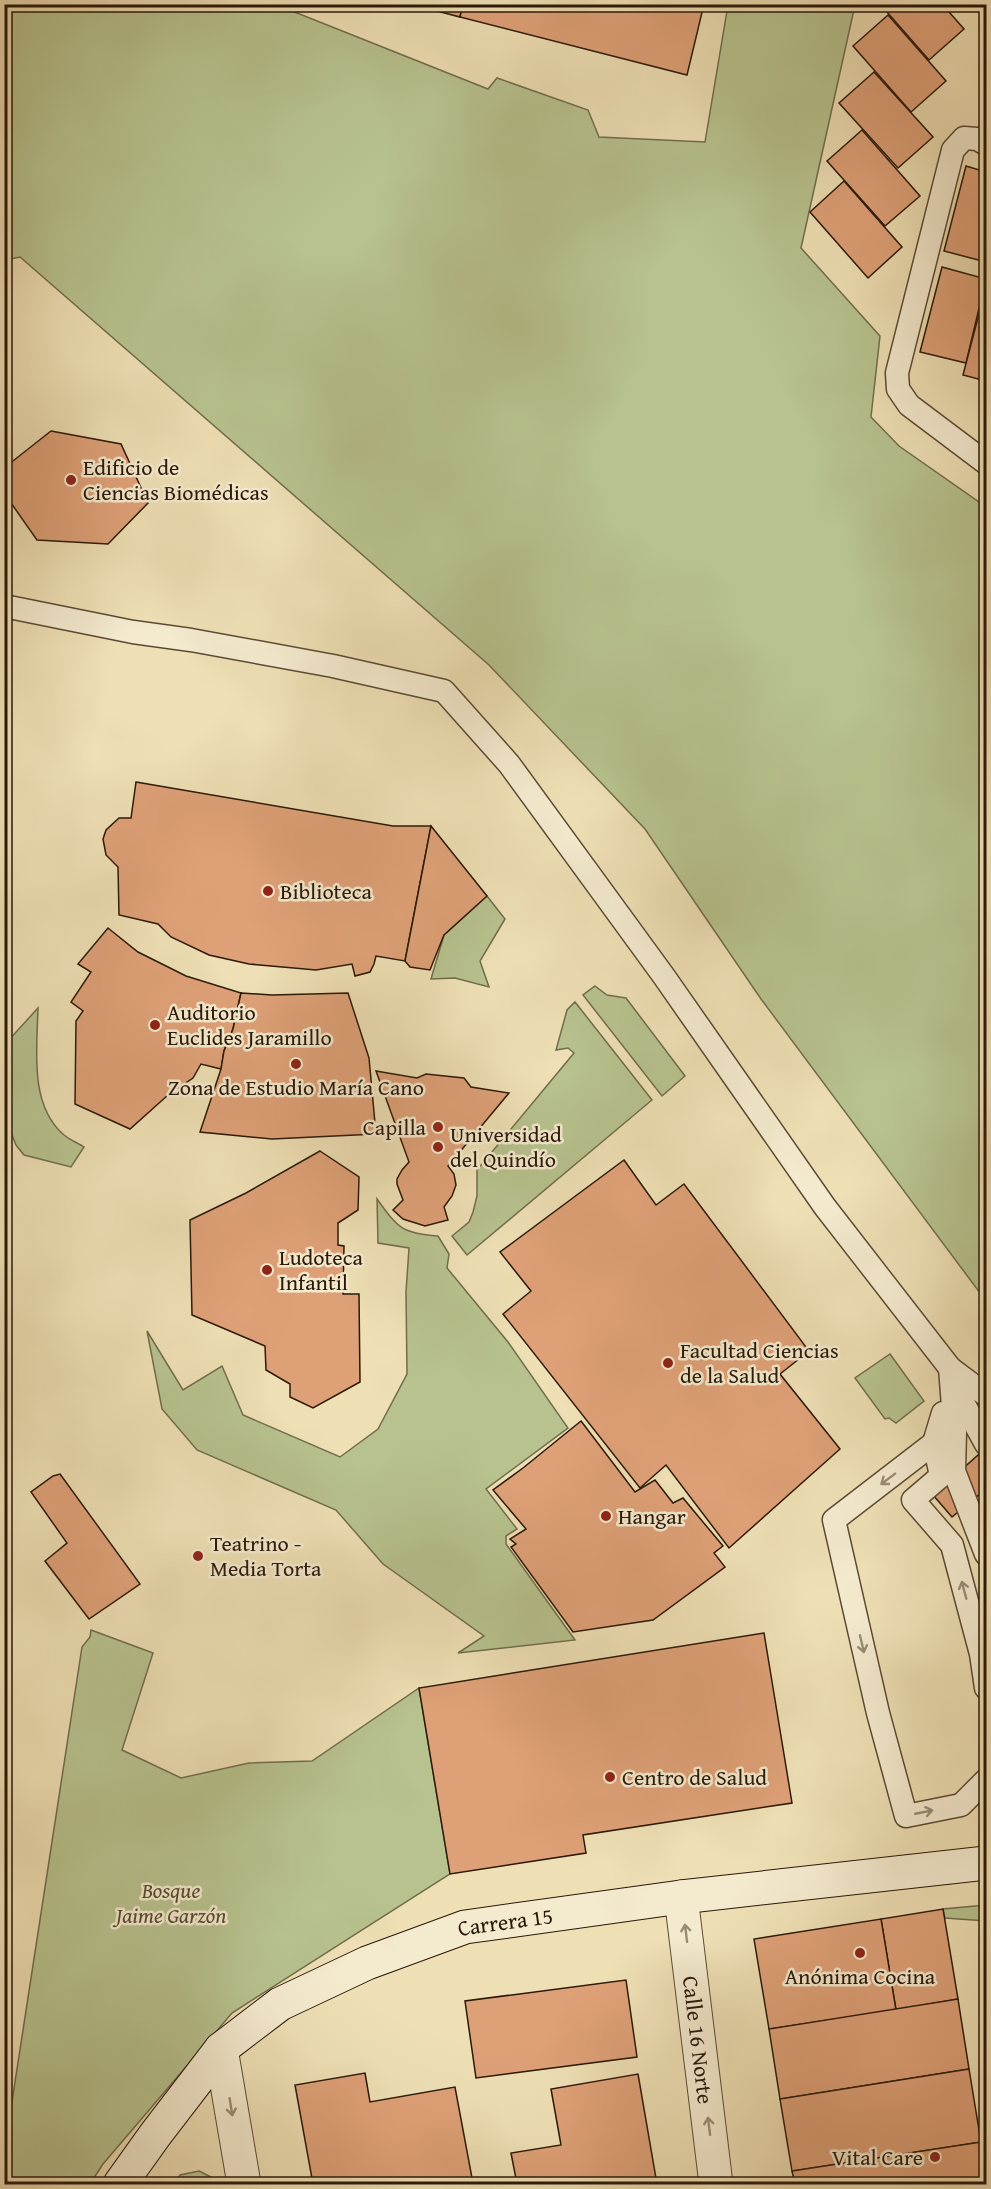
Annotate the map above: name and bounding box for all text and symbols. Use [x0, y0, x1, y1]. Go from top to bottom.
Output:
place label: Edificio de Ciencias Biomédicas [83, 451, 269, 508]
marker: Edificio de Ciencias Biomédicas [64, 473, 78, 487]
place label: Biblioteca [280, 875, 372, 907]
marker: Biblioteca [261, 884, 275, 898]
place label: Auditorio Euclides Jaramillo [167, 996, 332, 1053]
marker: Auditorio Euclides Jaramillo [148, 1018, 162, 1032]
marker: Zona de Estudio María Cano [289, 1057, 303, 1071]
place label: Zona de Estudio María Cano [168, 1071, 424, 1103]
place label: Capilla [363, 1111, 427, 1143]
place label: Universidad del Quindío [450, 1118, 562, 1175]
marker: Capilla [431, 1120, 445, 1134]
marker: Universidad del Quindío [431, 1140, 445, 1154]
place label: Ludoteca Infantil [279, 1241, 363, 1298]
marker: Ludoteca Infantil [260, 1263, 274, 1277]
place label: Facultad Ciencias de la Salud [680, 1334, 839, 1391]
marker: Facultad Ciencias de la Salud [661, 1356, 675, 1370]
one-way arrow [880, 1473, 896, 1485]
place label: Hangar [618, 1500, 686, 1532]
marker: Hangar [599, 1509, 613, 1523]
place label: Teatrino - Media Torta [210, 1527, 322, 1584]
marker: Teatrino - Media Torta [191, 1549, 205, 1563]
one-way arrow [958, 1581, 969, 1600]
one-way arrow [857, 1634, 869, 1653]
place label: Centro de Salud [622, 1761, 767, 1793]
marker: Centro de Salud [603, 1770, 617, 1784]
one-way arrow [913, 1806, 933, 1817]
park label: Bosque Jaime Garzón [112, 1874, 226, 1931]
street label: Carrera 15 [453, 1899, 555, 1945]
one-way arrow [680, 1923, 691, 1943]
marker: Anónima Cocina [853, 1946, 867, 1960]
place label: Anónima Cocina [785, 1960, 936, 1992]
street label: Calle 16 Norte [675, 1974, 722, 2106]
one-way arrow [226, 2096, 237, 2116]
one-way arrow [704, 2117, 715, 2137]
place label: Vital Care [832, 2141, 923, 2173]
marker: Vital Care [928, 2150, 942, 2164]

